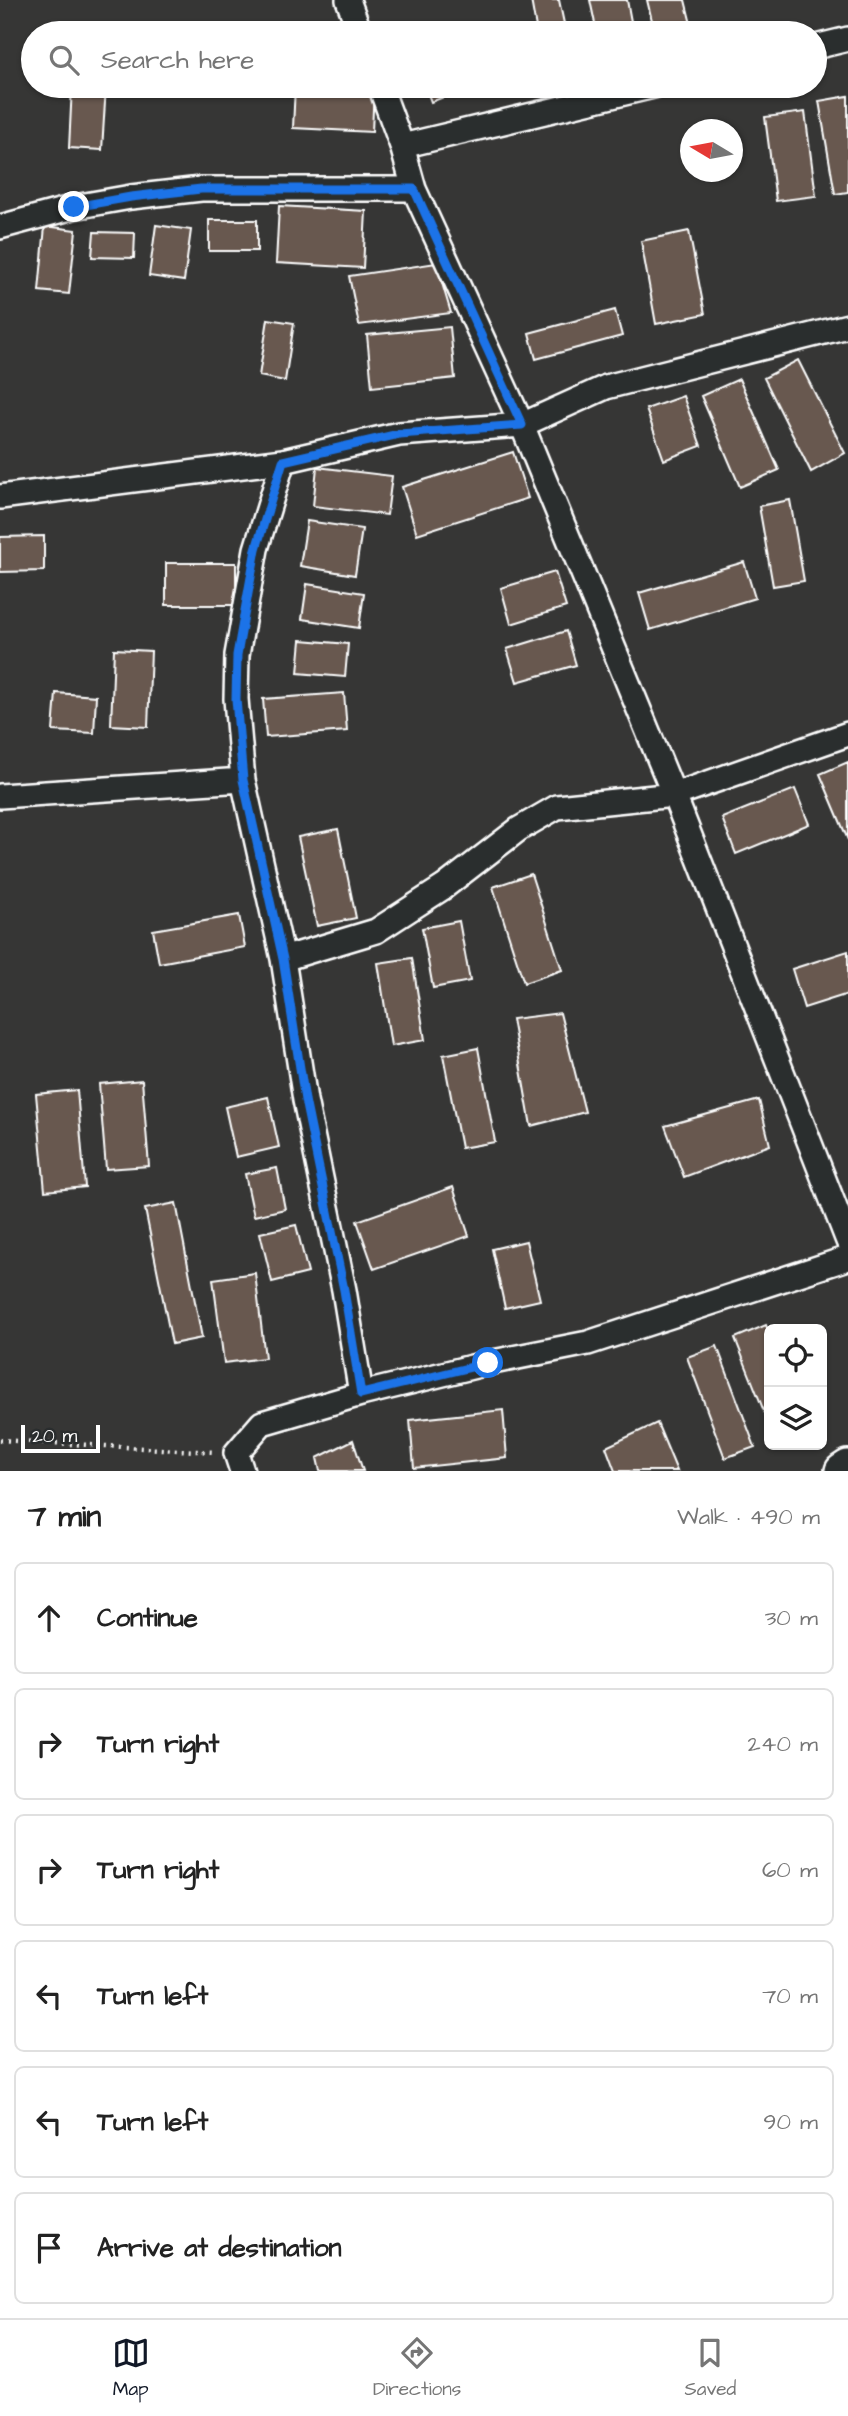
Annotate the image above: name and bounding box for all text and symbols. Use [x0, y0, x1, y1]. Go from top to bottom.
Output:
search box [21, 21, 827, 98]
icon: search [45, 41, 83, 79]
text: Search here [101, 42, 254, 78]
north arrow [680, 119, 743, 182]
route end [58, 191, 89, 222]
map controls [764, 1324, 827, 1450]
button: locate [764, 1324, 827, 1387]
route start [472, 1347, 503, 1378]
button: layers [764, 1387, 827, 1450]
scale bar [21, 1422, 100, 1454]
text: 20 m [32, 1423, 77, 1450]
text: 7 min [28, 1496, 101, 1538]
text: Walk · 490 m [677, 1501, 820, 1533]
icon: ahead [30, 1599, 68, 1637]
text: Continue [97, 1600, 198, 1636]
text: 30 m [765, 1602, 818, 1634]
icon: right [30, 1725, 68, 1763]
text: Turn right [97, 1726, 219, 1762]
text: 240 m [748, 1728, 818, 1760]
icon: right [30, 1851, 68, 1889]
text: Turn right [97, 1852, 219, 1888]
text: 60 m [762, 1854, 818, 1886]
icon: left [30, 1977, 68, 2015]
text: Turn left [97, 1978, 208, 2014]
text: 70 m [762, 1980, 818, 2012]
icon: left [30, 2103, 68, 2141]
text: Turn left [97, 2104, 208, 2140]
text: 90 m [763, 2106, 818, 2138]
icon: arrive [30, 2229, 68, 2267]
text: Arrive at destination [97, 2230, 342, 2266]
tab: Map [112, 2334, 150, 2403]
tab: Directions [373, 2334, 461, 2403]
tab: Saved [685, 2334, 736, 2403]

